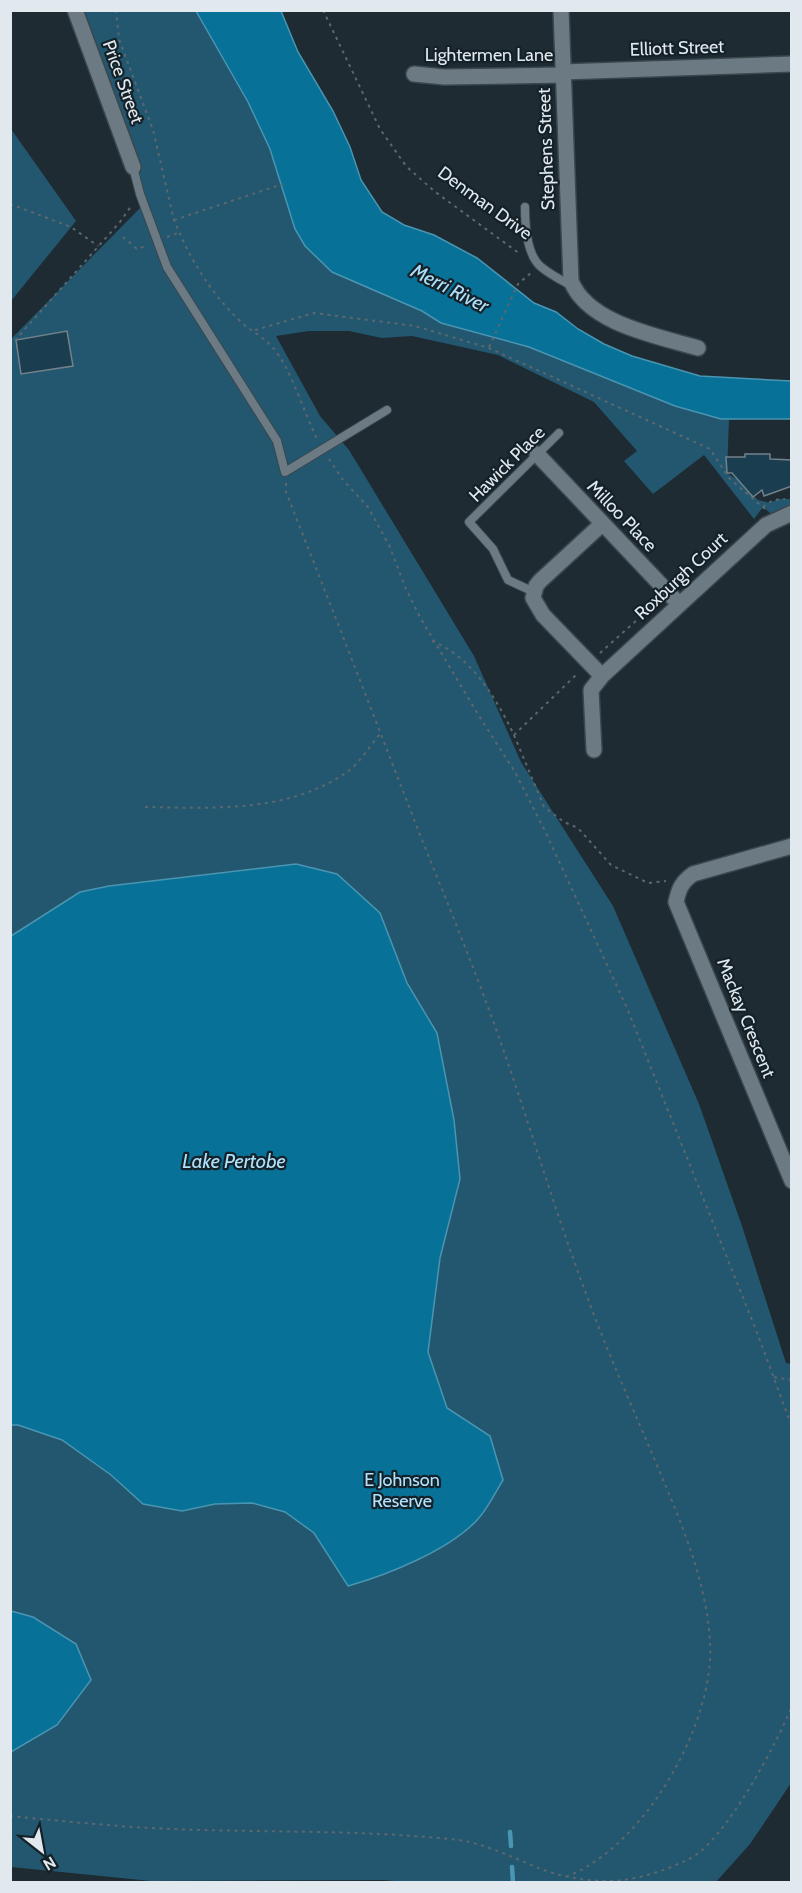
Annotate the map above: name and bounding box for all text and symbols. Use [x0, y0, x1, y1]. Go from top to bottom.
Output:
street label: Elliott Street [629, 35, 725, 61]
street label: Price Street [98, 37, 148, 127]
street label: Lightermen Lane [425, 44, 553, 66]
street label: Stephens Street [533, 88, 559, 210]
street label: Denman Drive [434, 161, 536, 245]
water label: Merri River [406, 258, 494, 318]
street label: Hawick Place [464, 421, 550, 507]
street label: Milloo Place [583, 476, 661, 556]
street label: Roxburgh Court [630, 528, 732, 624]
street label: Mackay Crescent [712, 955, 780, 1081]
water label: Lake Pertobe [182, 1149, 286, 1173]
park label: E Johnson Reserve [364, 1469, 440, 1512]
north arrow [12, 1821, 72, 1881]
text: N [40, 1852, 59, 1874]

